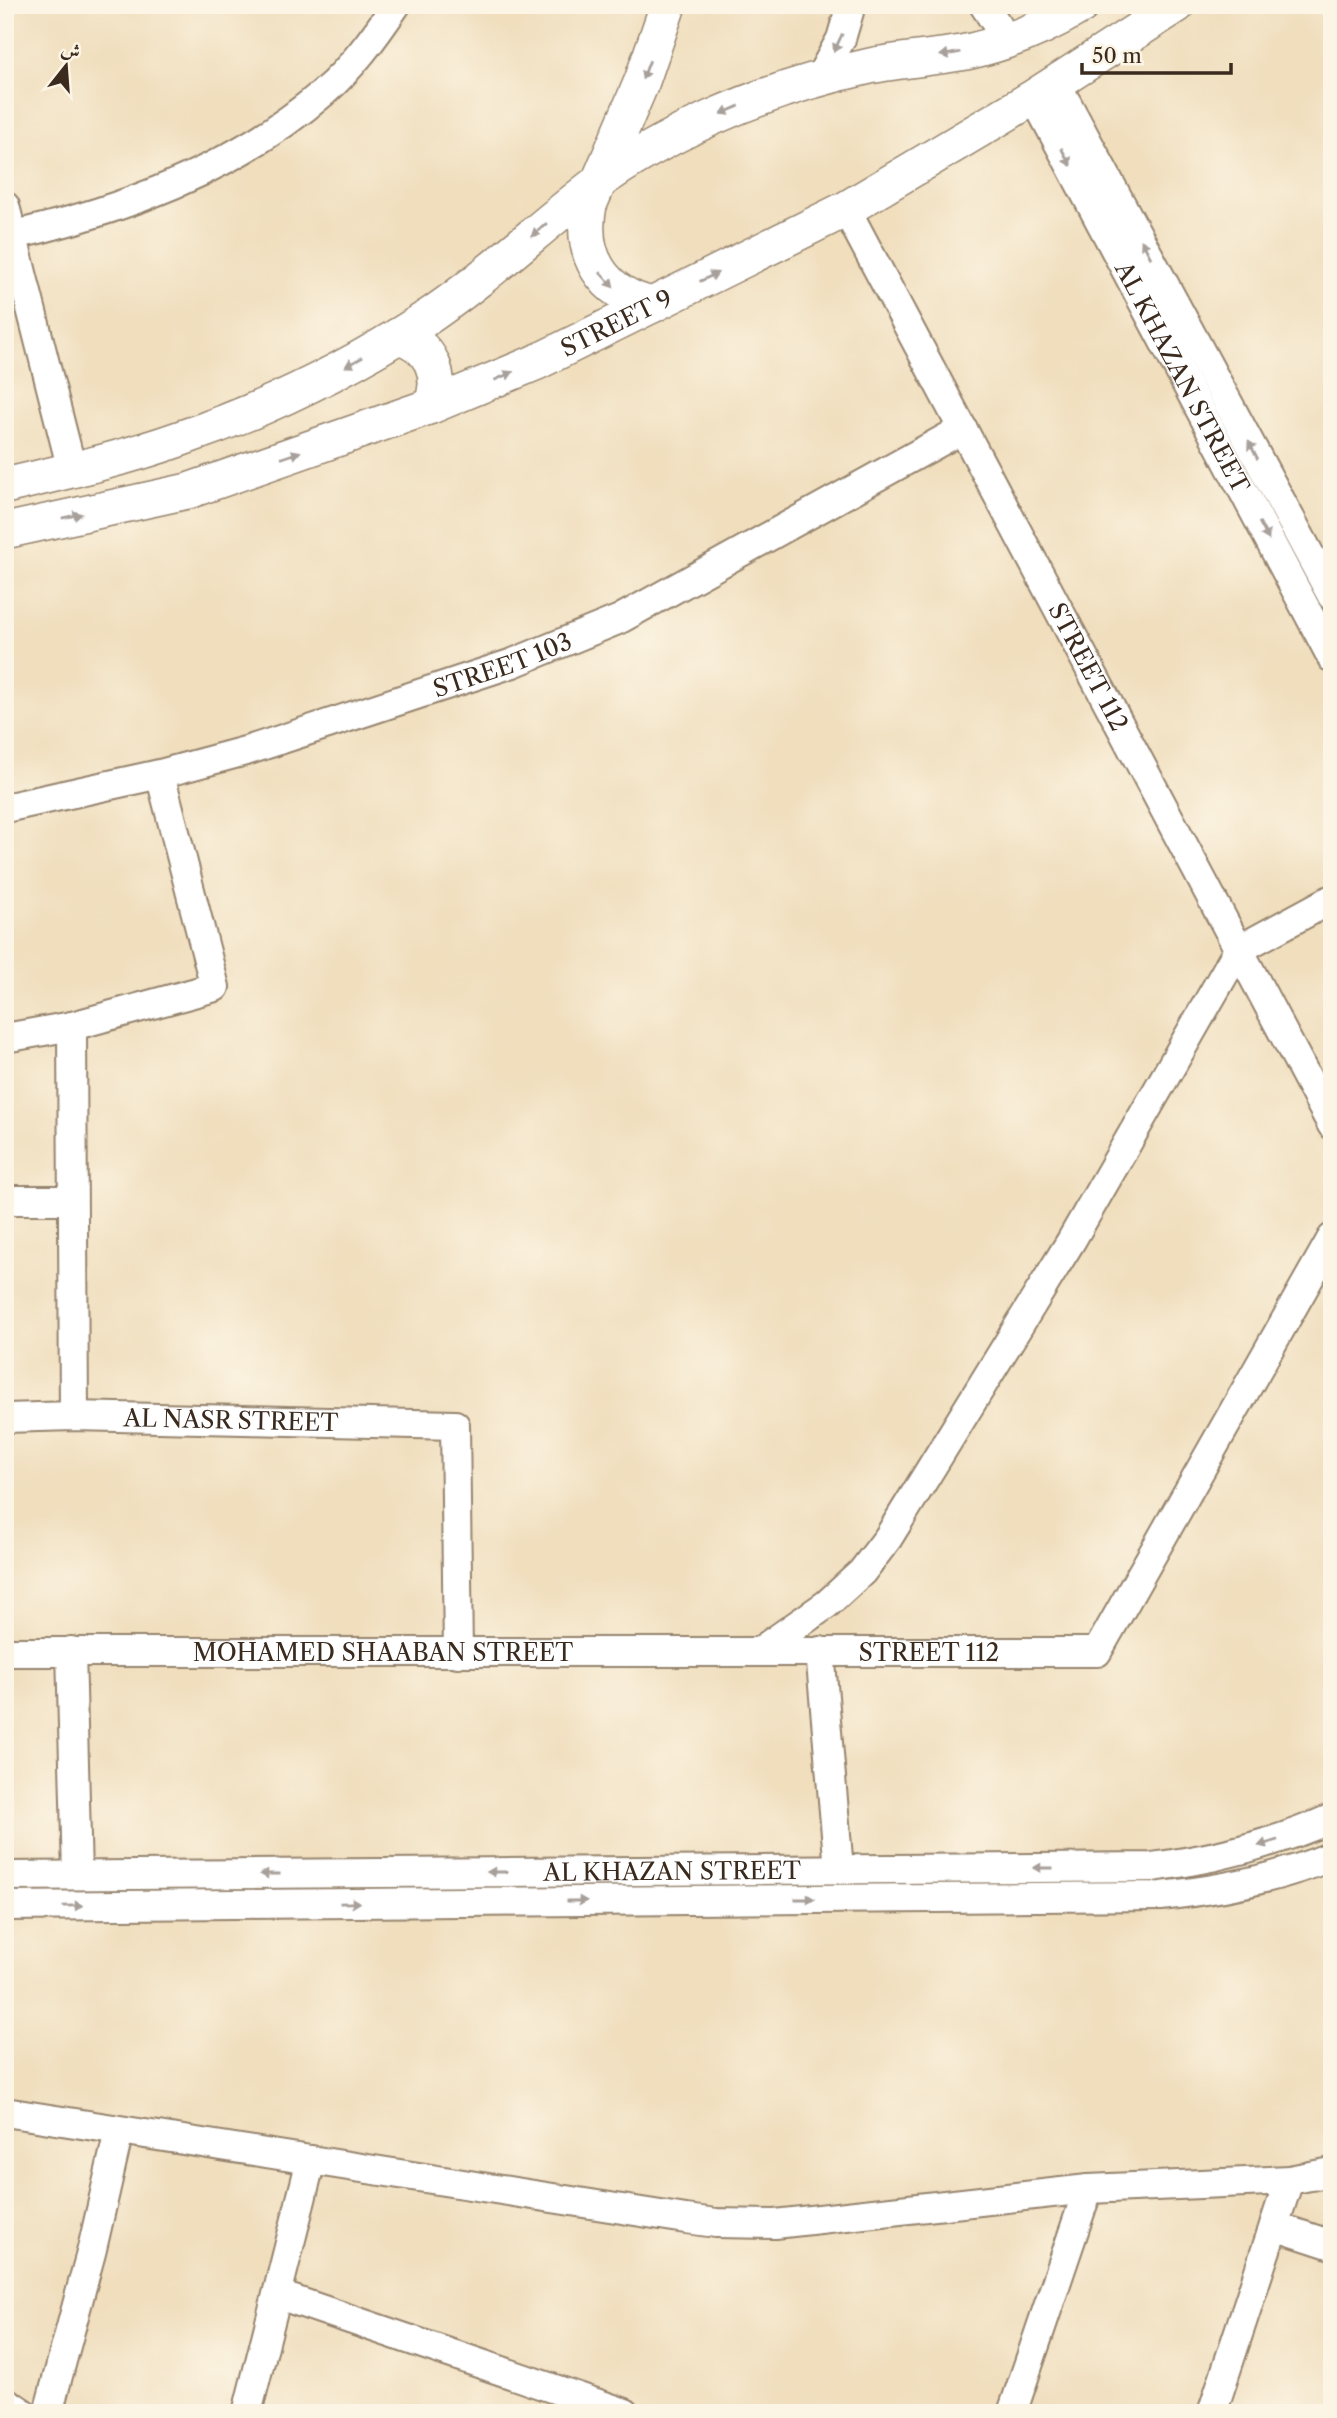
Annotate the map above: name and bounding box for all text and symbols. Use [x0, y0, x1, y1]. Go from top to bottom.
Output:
north arrow [32, 32, 102, 102]
scale bar [1082, 32, 1230, 76]
one-way arrow [832, 33, 843, 54]
text: ش [58, 36, 83, 64]
text: 50 m [1092, 43, 1142, 68]
one-way arrow [939, 49, 961, 60]
one-way arrow [641, 59, 652, 80]
one-way arrow [720, 105, 741, 116]
one-way arrow [1060, 147, 1072, 167]
one-way arrow [530, 222, 547, 238]
one-way arrow [1140, 239, 1151, 259]
street label: AL KHAZAN STREET [1109, 256, 1256, 498]
one-way arrow [599, 271, 615, 289]
one-way arrow [699, 272, 719, 283]
street label: STREET 9 [556, 283, 677, 363]
one-way arrow [344, 356, 363, 368]
one-way arrow [494, 370, 514, 382]
one-way arrow [1247, 440, 1259, 459]
one-way arrow [280, 449, 301, 460]
one-way arrow [61, 511, 83, 522]
one-way arrow [1258, 522, 1270, 542]
street label: STREET 112 [1043, 598, 1135, 736]
street label: STREET 103 [429, 626, 576, 703]
street label: AL NASR STREET [122, 1403, 339, 1437]
street label: MOHAMED SHAABAN STREET [193, 1638, 573, 1667]
street label: STREET 112 [859, 1638, 999, 1667]
one-way arrow [1257, 1838, 1278, 1848]
street label: AL KHAZAN STREET [542, 1855, 801, 1886]
one-way arrow [1032, 1862, 1054, 1874]
one-way arrow [486, 1866, 508, 1878]
one-way arrow [259, 1868, 281, 1879]
one-way arrow [794, 1893, 816, 1905]
one-way arrow [567, 1895, 589, 1907]
one-way arrow [339, 1897, 361, 1909]
one-way arrow [63, 1900, 85, 1911]

